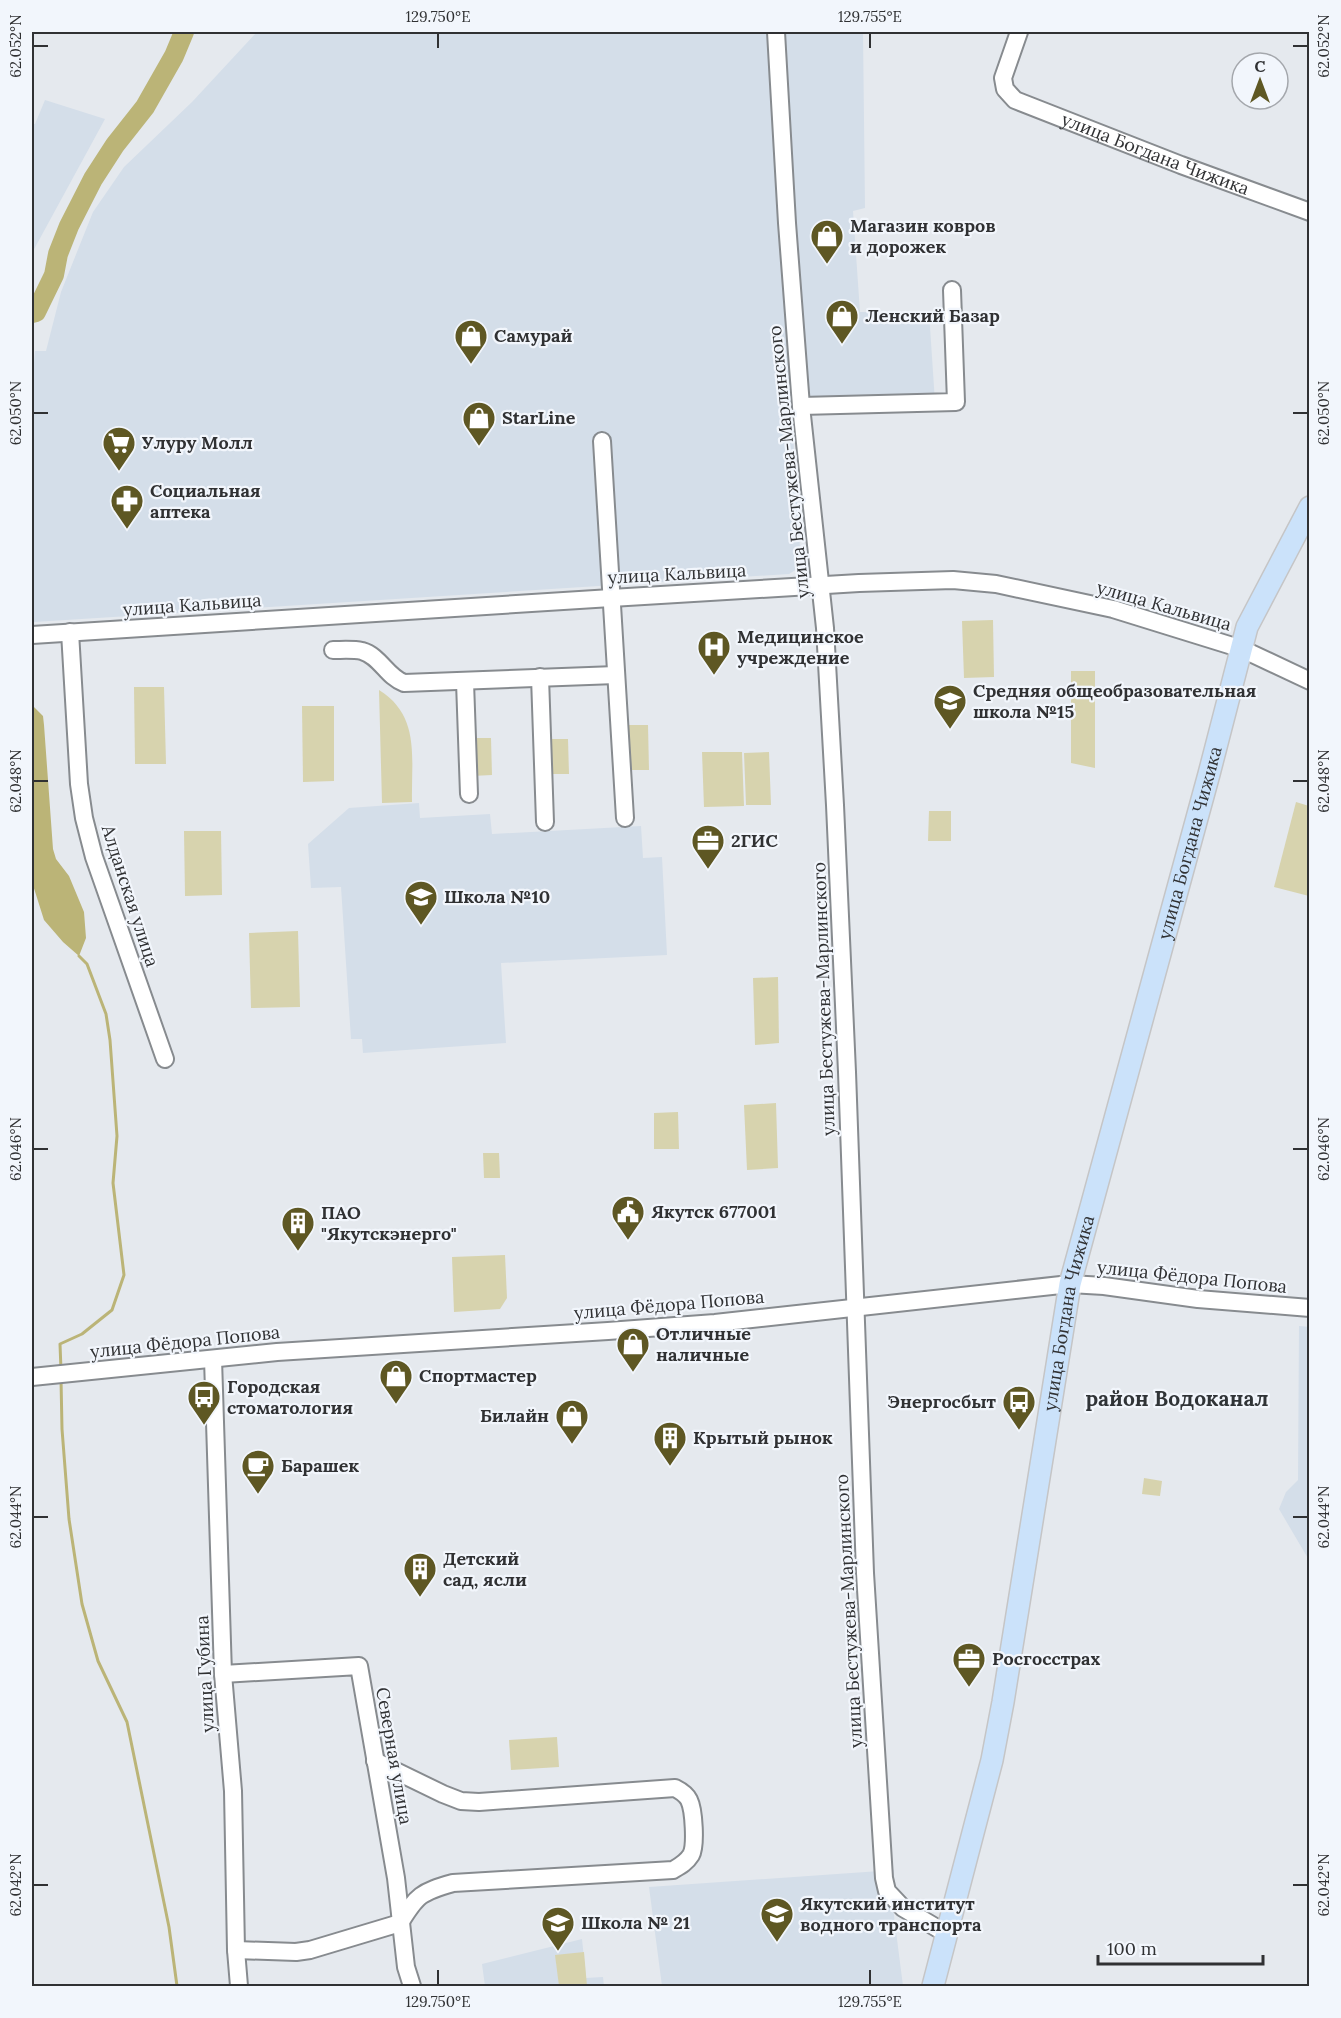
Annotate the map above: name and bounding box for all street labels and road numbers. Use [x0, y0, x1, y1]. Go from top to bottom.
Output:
street label: улица Богдана Чижика [1058, 107, 1252, 200]
street label: улица Бестужева-Марлинского [763, 324, 814, 600]
street label: улица Кальвица [607, 558, 747, 589]
street label: улица Кальвица [1094, 575, 1234, 636]
street label: улица Кальвица [122, 588, 262, 621]
street label: улица Богдана Чижика [1152, 744, 1227, 942]
street label: Алданская улица [96, 821, 164, 970]
street label: улица Бестужева-Марлинского [807, 862, 840, 1136]
street label: улица Богдана Чижика [1038, 1213, 1099, 1413]
street label: улица Фёдора Попова [1096, 1255, 1288, 1298]
street label: улица Фёдора Попова [573, 1285, 765, 1324]
street label: улица Фёдора Попова [89, 1320, 281, 1363]
street label: улица Бестужева-Марлинского [830, 1473, 867, 1749]
street label: улица Губина [190, 1615, 219, 1733]
street label: Северная улица [371, 1685, 418, 1826]

